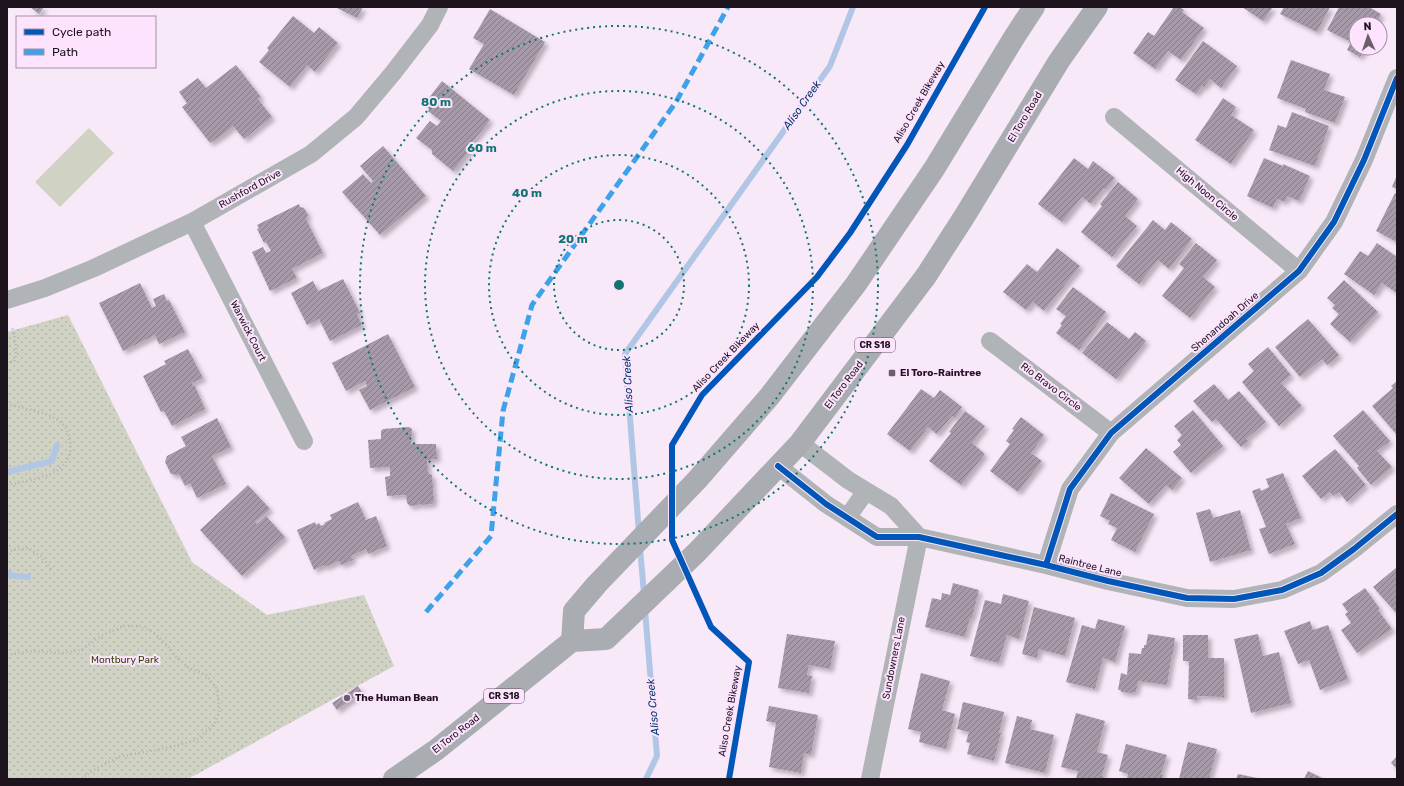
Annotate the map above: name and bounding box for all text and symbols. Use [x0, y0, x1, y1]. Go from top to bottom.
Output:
legend [16, 16, 156, 68]
north arrow [1348, 16, 1388, 56]
text: N [1363, 20, 1372, 33]
text: Cycle path [52, 25, 111, 39]
text: Path [52, 45, 78, 59]
street label: Aliso Creek Bikeway [891, 59, 947, 145]
water label: Aliso Creek [780, 78, 824, 133]
street label: El Toro Road [1005, 90, 1045, 144]
text: 80 m [421, 95, 451, 109]
text: 60 m [467, 141, 497, 155]
street label: High Noon Circle [1174, 165, 1241, 224]
street label: Rushford Drive [217, 167, 284, 211]
text: 40 m [512, 186, 542, 200]
text: 20 m [558, 232, 588, 246]
centre of rings [612, 278, 626, 292]
street label: Shenandoah Drive [1189, 289, 1261, 355]
street label: Warwick Court [228, 299, 269, 364]
street label: Aliso Creek Bikeway [690, 319, 763, 394]
road number: CR S18 [855, 338, 895, 352]
water label: Aliso Creek [620, 355, 636, 414]
street label: El Toro Road [822, 359, 866, 411]
street label: Rio Bravo Circle [1018, 360, 1084, 414]
place label: El Toro-Raintree [900, 367, 981, 379]
marker: El Toro-Raintree [887, 368, 897, 378]
street label: Raintree Lane [1057, 552, 1123, 580]
street label: Sundowners Lane [880, 615, 908, 700]
park label: Montbury Park [91, 654, 160, 666]
street label: Aliso Creek Bikeway [716, 664, 744, 757]
water label: Aliso Creek [644, 678, 662, 737]
road number: CR S18 [484, 689, 524, 703]
place label: The Human Bean [355, 692, 439, 704]
marker: The Human Bean [342, 693, 352, 703]
street label: El Toro Road [430, 712, 482, 756]

